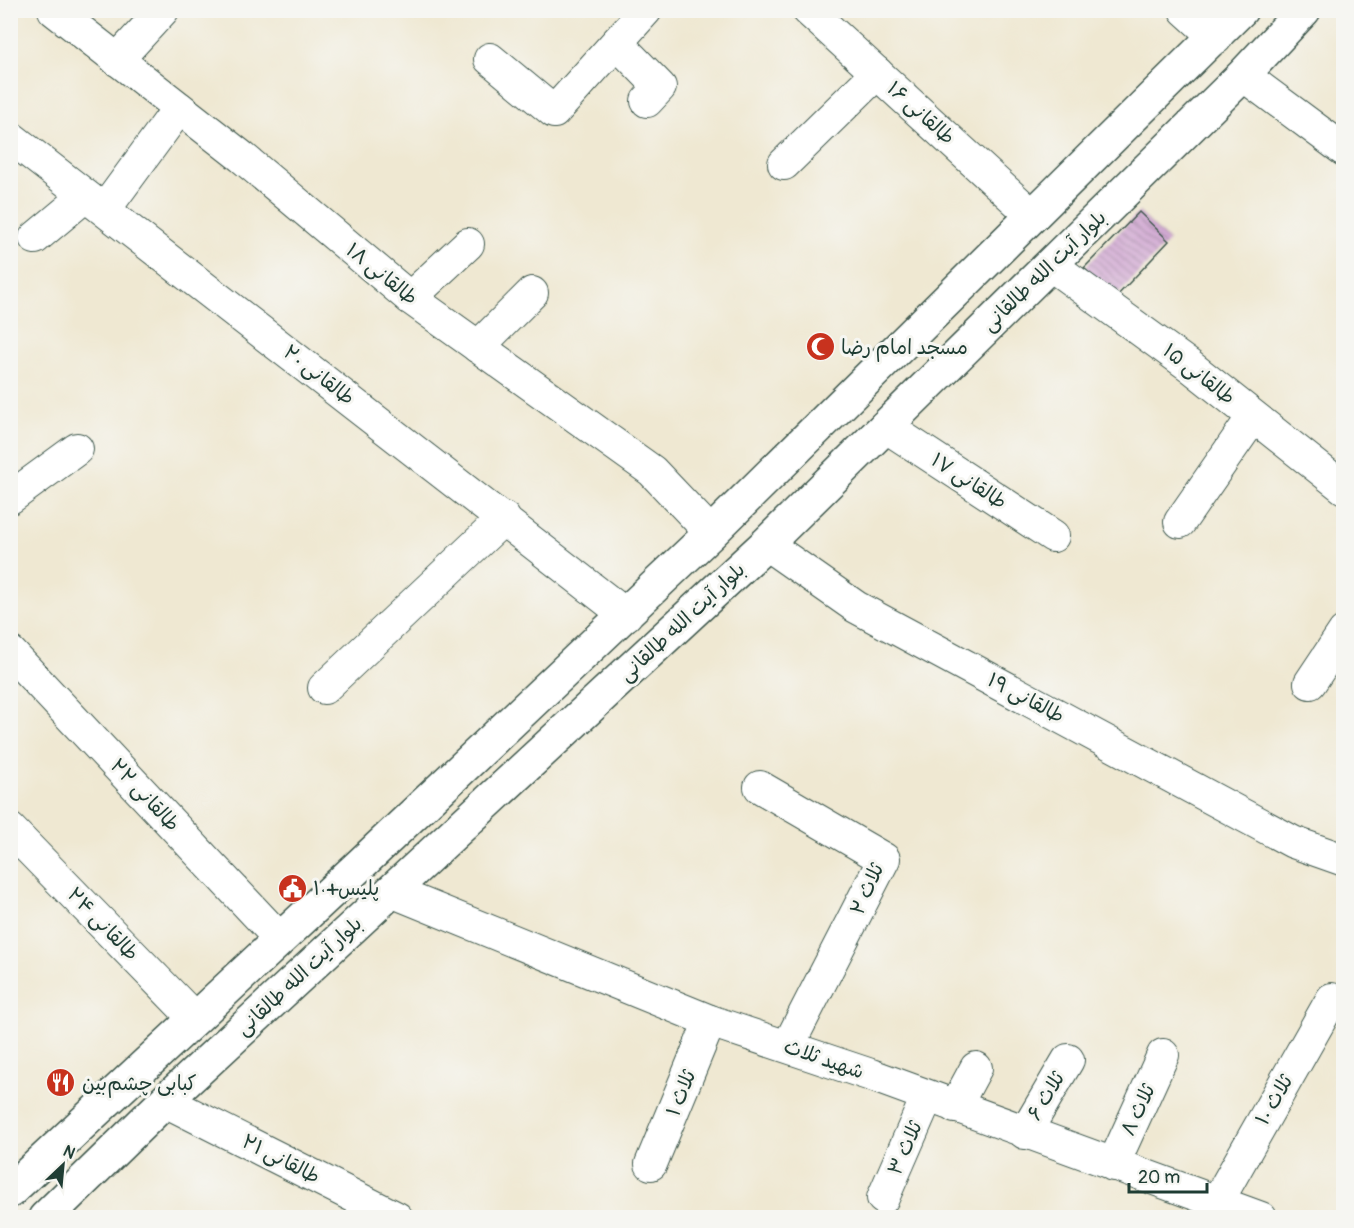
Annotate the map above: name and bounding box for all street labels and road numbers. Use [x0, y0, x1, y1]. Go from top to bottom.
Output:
street label: طالقانی ۱۶ [882, 76, 960, 150]
street label: بلوار آیت الله طالقانی [976, 205, 1112, 337]
street label: طالقانی ۱۸ [341, 238, 423, 310]
street label: طالقانی ۱۵ [1158, 338, 1240, 410]
street label: طالقانی ۲۰ [278, 339, 360, 411]
street label: طالقانی ۱۷ [926, 447, 1012, 515]
street label: بلوار آیت الله طالقانی [614, 557, 750, 687]
street label: طالقانی ۱۹ [983, 667, 1069, 729]
street label: طالقانی ۲۲ [105, 753, 185, 837]
street label: ثلاث ۲ [845, 858, 890, 919]
street label: طالقانی ۲۴ [62, 882, 144, 966]
street label: بلوار آیت الله طالقانی [231, 911, 367, 1041]
street label: شهید ثلاث [781, 1034, 867, 1084]
street label: ثلاث ۱ [661, 1065, 702, 1120]
street label: ثلاث ۶ [1022, 1066, 1071, 1125]
street label: ثلاث ۱۰ [1250, 1069, 1299, 1130]
street label: ثلاث ۸ [1115, 1079, 1161, 1140]
street label: ثلاث ۳ [882, 1116, 928, 1179]
street label: طالقانی ۲۱ [238, 1129, 324, 1189]

